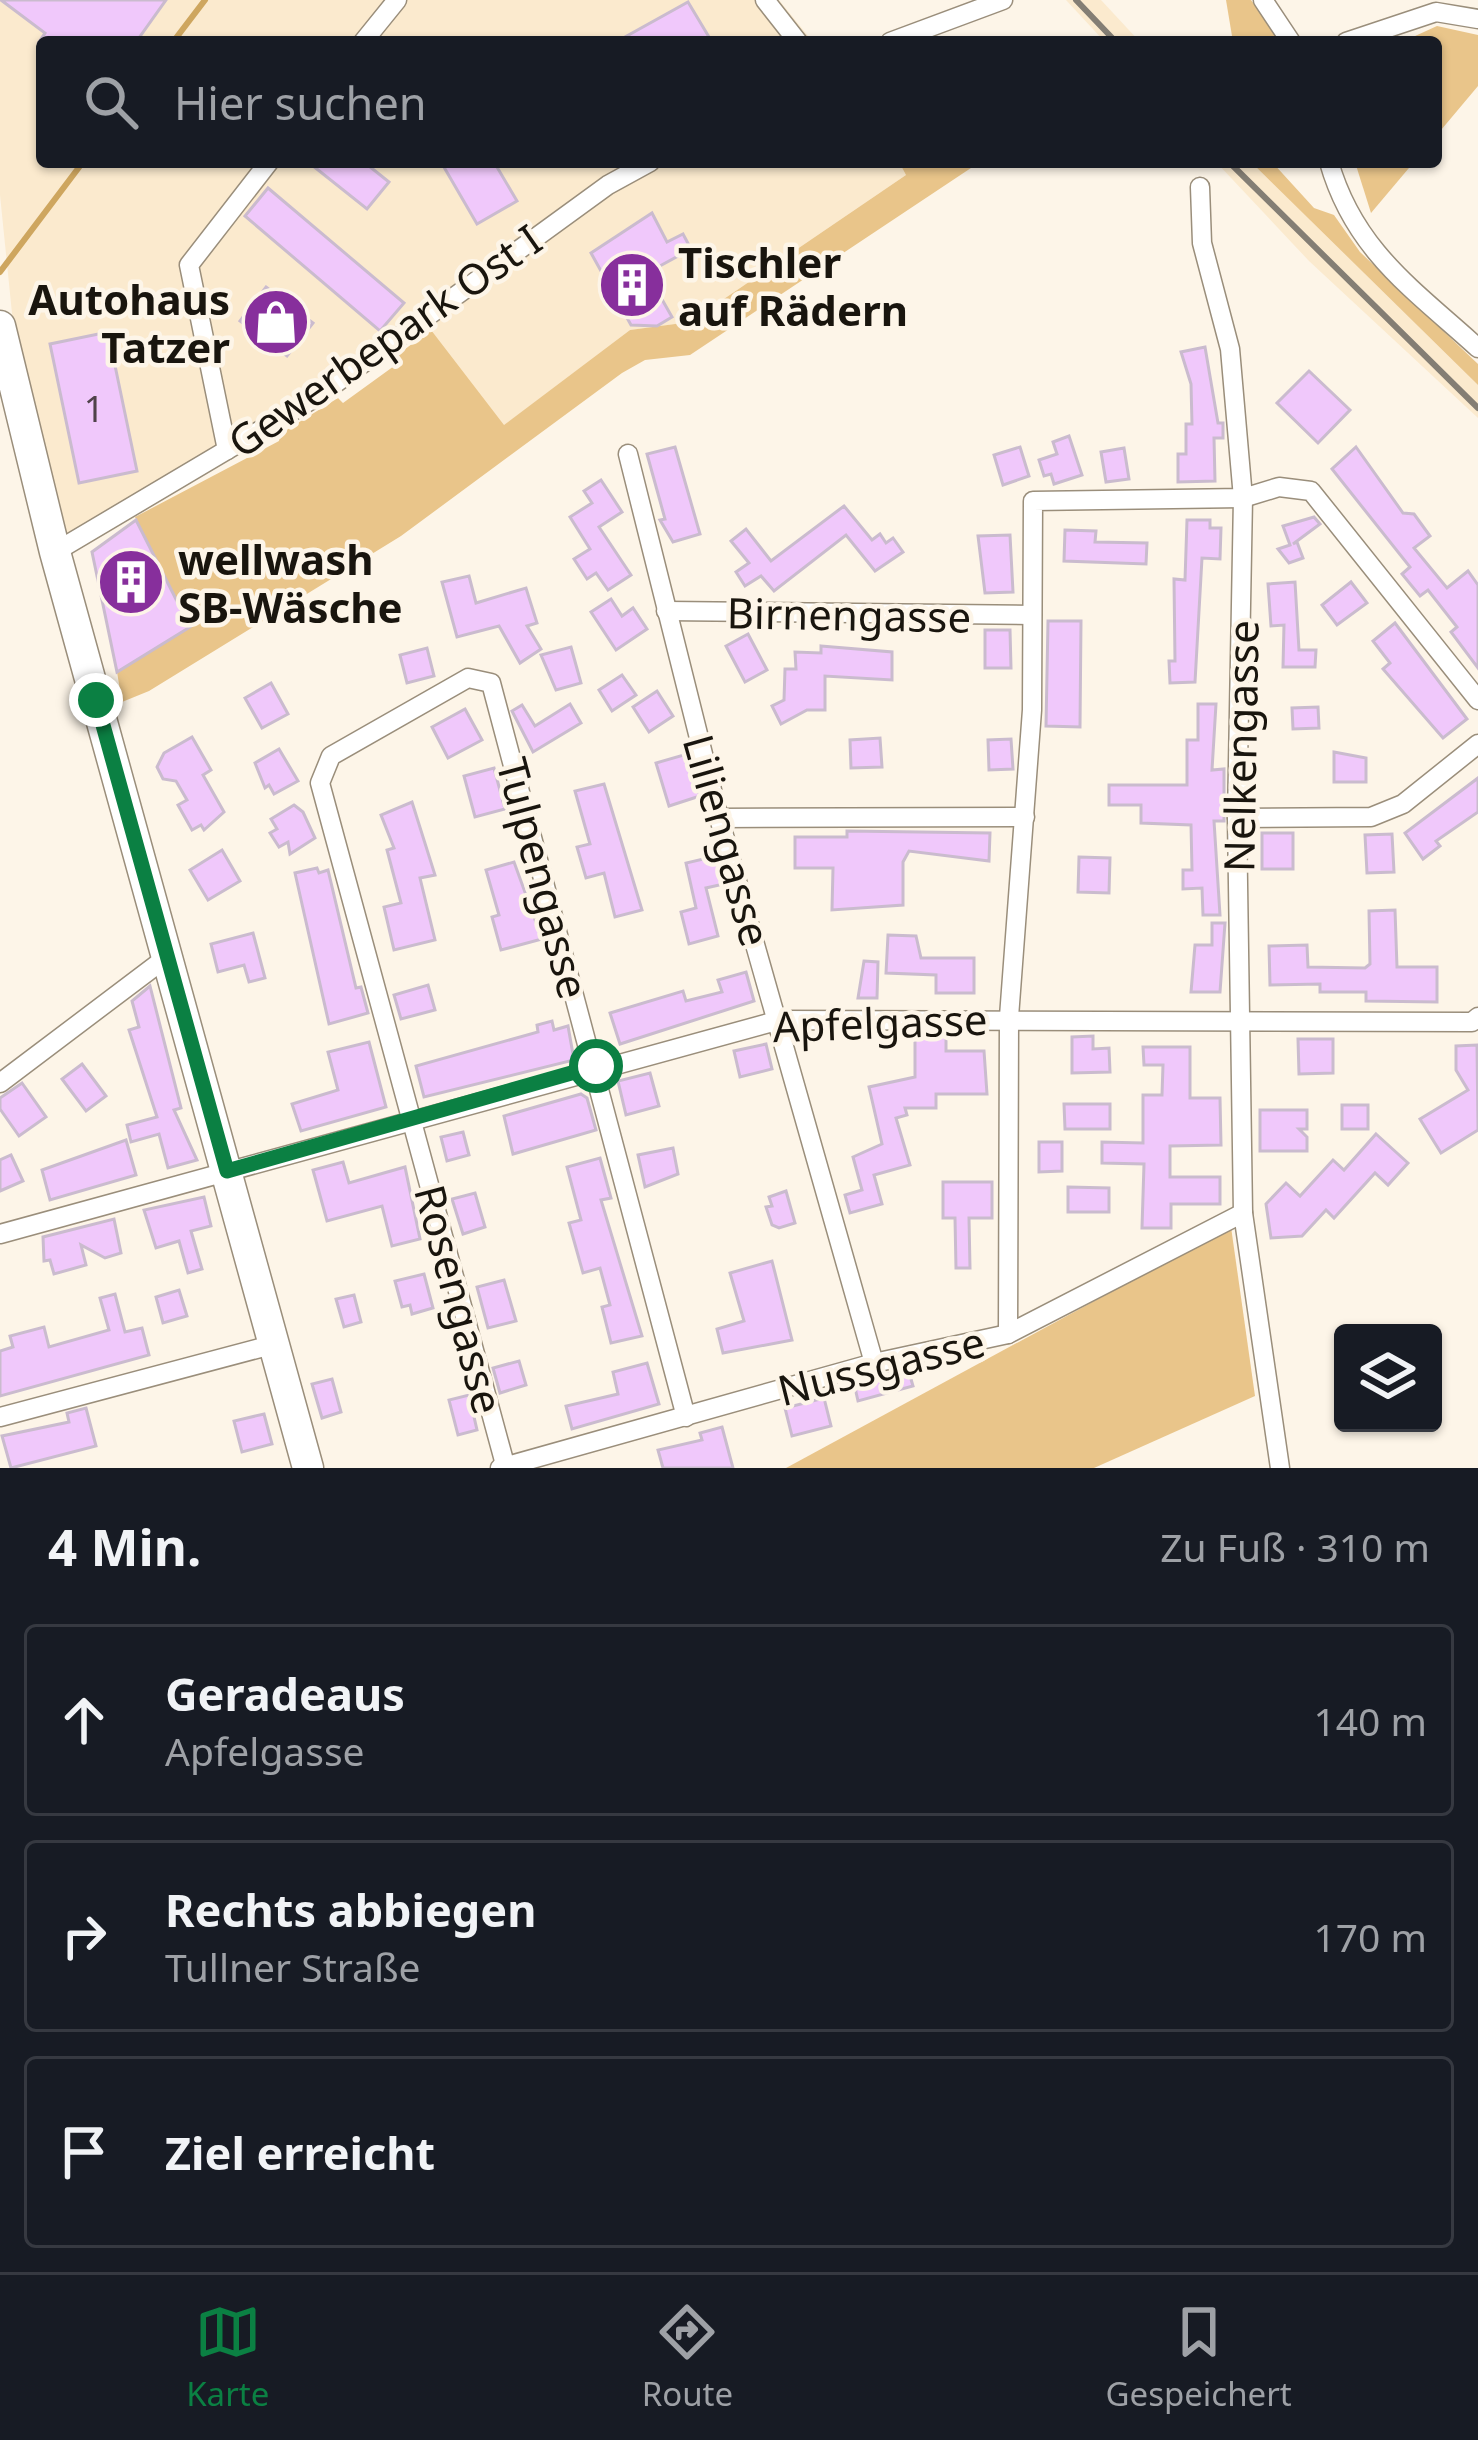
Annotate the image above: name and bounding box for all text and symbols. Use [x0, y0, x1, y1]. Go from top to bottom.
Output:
search box [36, 36, 1442, 168]
icon: search [78, 69, 144, 135]
text: Hier suchen [174, 72, 427, 133]
street label: Gewerbepark Ost I [216, 210, 552, 470]
place label: Tischler auf Rädern [678, 233, 908, 338]
building icon: Tischler auf Rädern [597, 250, 667, 320]
place label: Autohaus Tatzer [28, 270, 230, 375]
shop icon: Autohaus Tatzer [241, 287, 311, 357]
house number: 1 [84, 384, 104, 433]
place label: wellwash SB-Wäsche [178, 530, 403, 635]
building icon: wellwash SB-Wäsche [96, 547, 166, 617]
street label: Birnengasse [726, 583, 972, 645]
street label: Nelkengasse [1209, 620, 1271, 872]
route end [69, 673, 123, 727]
street label: Liliengasse [671, 728, 785, 952]
street label: Tulpengasse [485, 751, 603, 1005]
street label: Apfelgasse [772, 990, 988, 1054]
route start [569, 1039, 623, 1093]
street label: Rosengasse [402, 1178, 518, 1420]
street label: Nussgasse [772, 1312, 990, 1418]
map controls [1334, 1324, 1442, 1432]
button: layers [1334, 1324, 1442, 1432]
text: 4 Min. [48, 1511, 201, 1581]
text: Zu Fuß · 310 m [1160, 1520, 1430, 1573]
text: Geradeaus [165, 1663, 405, 1724]
icon: ahead [51, 1687, 117, 1753]
text: 140 m [1313, 1694, 1427, 1747]
text: Apfelgasse [165, 1724, 365, 1777]
text: Rechts abbiegen [165, 1879, 536, 1940]
icon: right [51, 1903, 117, 1969]
text: 170 m [1313, 1910, 1427, 1963]
text: Tullner Straße [165, 1940, 421, 1993]
icon: arrive [51, 2119, 117, 2185]
text: Ziel erreicht [165, 2122, 435, 2183]
tab: Karte [186, 2299, 269, 2416]
tab: Route [642, 2299, 733, 2416]
tab: Gespeichert [1106, 2299, 1292, 2416]

